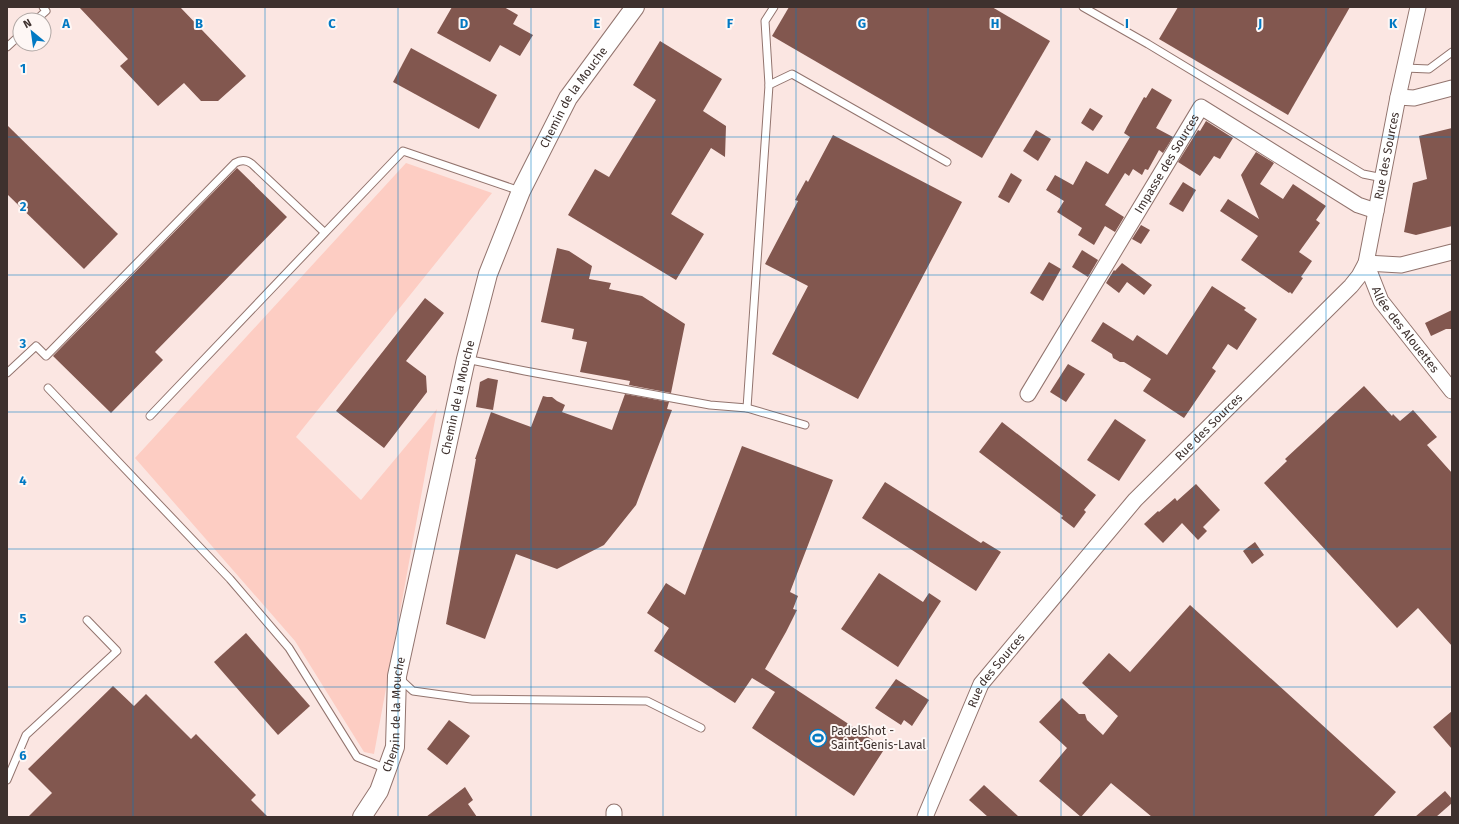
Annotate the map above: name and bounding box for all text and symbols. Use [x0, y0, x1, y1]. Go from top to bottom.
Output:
north arrow [12, 12, 52, 52]
text: N [21, 16, 34, 31]
text: A [61, 16, 70, 31]
text: B [195, 16, 203, 31]
text: C [328, 16, 336, 31]
text: D [460, 16, 469, 31]
text: E [594, 16, 601, 31]
text: F [727, 16, 734, 31]
text: G [858, 16, 866, 31]
text: H [991, 16, 999, 31]
text: I [1125, 16, 1129, 31]
text: J [1257, 16, 1262, 31]
text: K [1389, 16, 1398, 31]
street label: Chemin de la Mouche [537, 44, 610, 150]
text: 1 [20, 61, 26, 76]
street label: Rue des Sources [1371, 110, 1402, 201]
street label: Impasse des Sources [1132, 111, 1202, 216]
text: 2 [20, 199, 27, 214]
street label: Allée des Alouettes [1369, 284, 1442, 376]
text: 3 [19, 336, 27, 351]
street label: Chemin de la Mouche [438, 339, 478, 456]
street label: Rue des Sources [1172, 390, 1246, 463]
text: 4 [19, 473, 27, 488]
text: 5 [20, 611, 27, 626]
street label: Rue des Sources [965, 630, 1028, 710]
street label: Chemin de la Mouche [379, 655, 408, 774]
place label: PadelShot - Saint-Genis-Laval [831, 724, 926, 752]
sports icon: PadelShot - Saint-Genis-Laval [808, 728, 828, 748]
text: 6 [19, 748, 27, 763]

